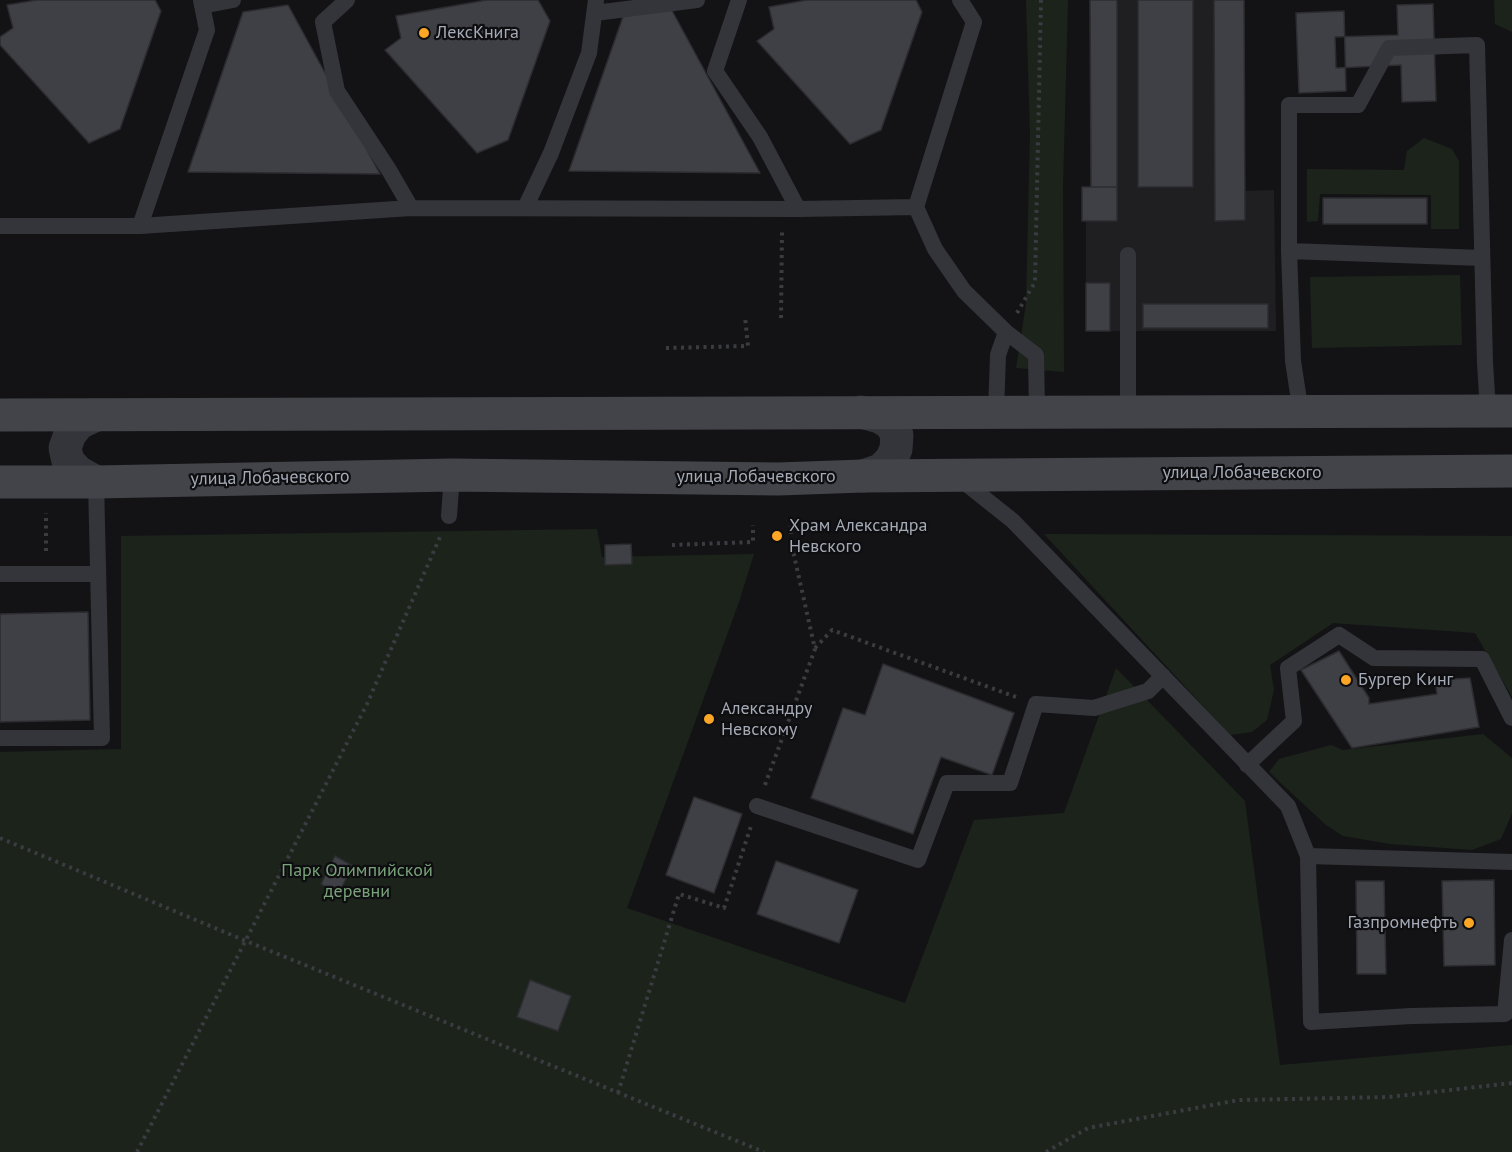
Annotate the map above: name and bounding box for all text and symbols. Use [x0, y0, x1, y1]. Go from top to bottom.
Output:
place label: ЛексКнига [436, 22, 519, 44]
marker: ЛексКнига [417, 26, 431, 40]
street label: улица Лобачевского [1162, 462, 1322, 484]
street label: улица Лобачевского [190, 466, 350, 490]
street label: улица Лобачевского [676, 466, 836, 488]
place label: Храм Александра Невского [789, 515, 927, 558]
marker: Храм Александра Невского [770, 529, 784, 543]
place label: Бургер Кинг [1358, 669, 1453, 691]
marker: Бургер Кинг [1339, 673, 1353, 687]
place label: Александру Невскому [721, 698, 812, 740]
marker: Александру Невскому [702, 712, 716, 726]
park label: Парк Олимпийской деревни [281, 860, 433, 902]
place label: Газпромнефть [1347, 912, 1457, 934]
marker: Газпромнефть [1462, 916, 1476, 930]

